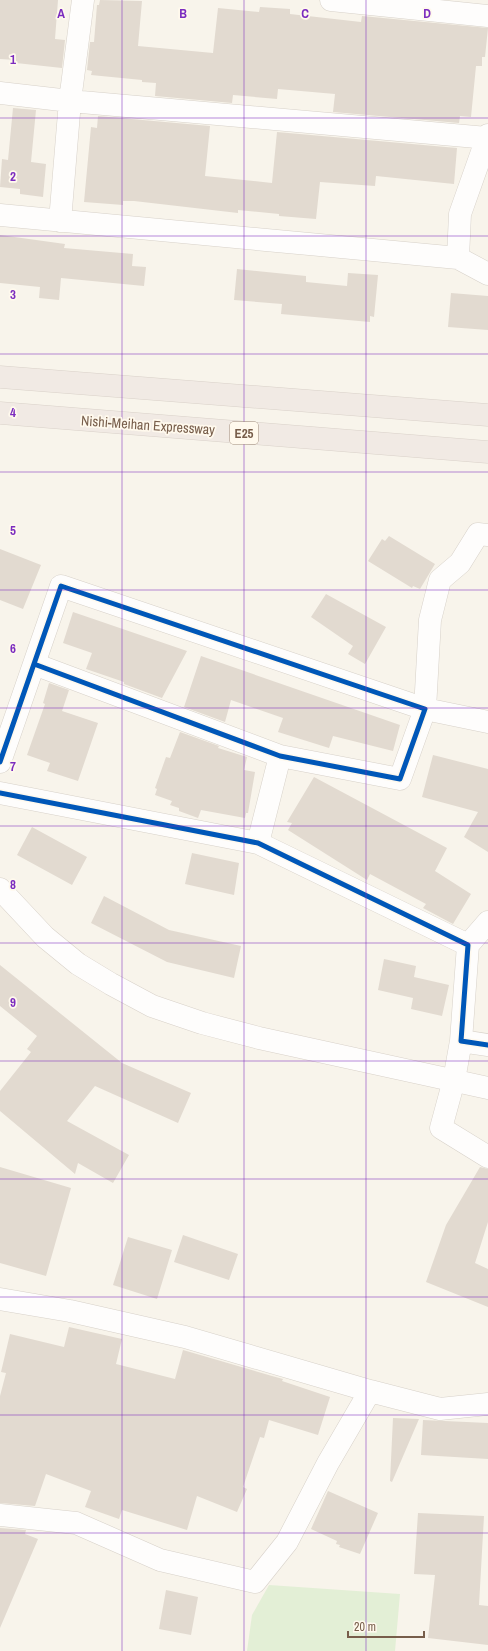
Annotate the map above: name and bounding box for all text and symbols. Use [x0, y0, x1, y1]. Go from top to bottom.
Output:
text: A [57, 5, 65, 22]
text: B [179, 5, 187, 22]
text: C [301, 5, 309, 22]
text: D [423, 5, 431, 22]
text: 1 [10, 51, 16, 68]
text: 2 [10, 168, 16, 185]
text: 3 [10, 286, 16, 303]
text: 4 [10, 404, 16, 421]
street label: Nishi-Meihan Expressway [81, 411, 216, 439]
road number: E25 [230, 422, 258, 444]
text: 5 [10, 522, 16, 539]
text: 6 [10, 640, 16, 657]
text: 7 [10, 758, 16, 775]
text: 8 [10, 876, 16, 893]
text: 9 [10, 994, 16, 1011]
scale bar [348, 1613, 424, 1639]
text: 20 m [354, 1619, 376, 1635]

